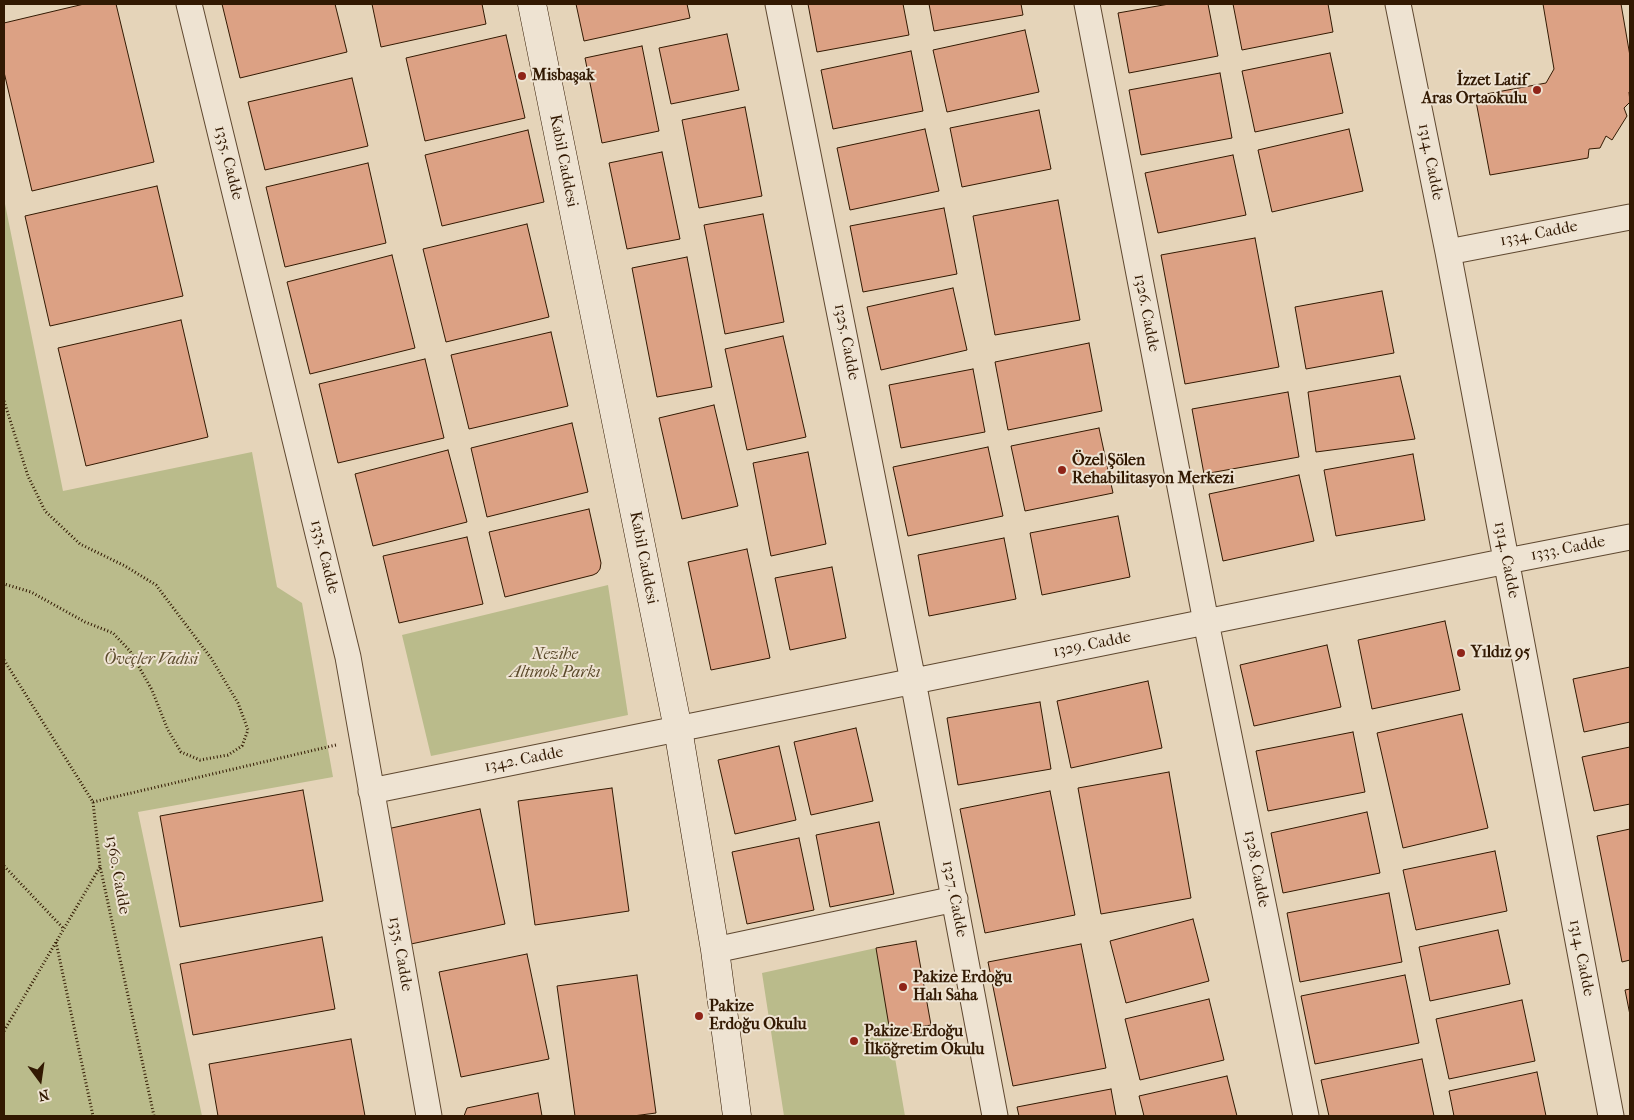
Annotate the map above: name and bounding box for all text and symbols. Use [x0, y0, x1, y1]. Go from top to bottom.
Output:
place label: Misbaşak [532, 66, 595, 86]
marker: Misbaşak [516, 70, 528, 82]
place label: İzzet Latif Aras Ortaokulu [1422, 71, 1527, 109]
marker: İzzet Latif Aras Ortaokulu [1531, 84, 1543, 96]
street label: Kabil Caddesi [545, 113, 581, 209]
street label: 1314. Cadde [1413, 122, 1447, 202]
street label: 1335. Cadde [210, 124, 246, 202]
street label: 1334. Cadde [1499, 217, 1579, 251]
street label: 1326. Cadde [1129, 272, 1163, 354]
street label: 1325. Cadde [829, 302, 863, 382]
place label: Özel Şölen Rehabilitasyon Merkezi [1072, 451, 1234, 489]
marker: Özel Şölen Rehabilitasyon Merkezi [1056, 464, 1068, 476]
street label: Kabil Caddesi [625, 510, 661, 606]
street label: 1335. Cadde [306, 518, 342, 596]
street label: 1314. Cadde [1489, 520, 1523, 600]
street label: 1333. Cadde [1529, 532, 1607, 566]
street label: 1329. Cadde [1051, 628, 1133, 662]
place label: Yıldız 95 [1471, 643, 1530, 663]
park label: Nezihe Altınok Parkı [510, 645, 600, 683]
marker: Yıldız 95 [1455, 647, 1467, 659]
park label: Öveçler Vadisi [104, 650, 198, 670]
street label: 1342. Cadde [483, 743, 565, 777]
street label: 1328. Cadde [1239, 829, 1273, 909]
street label: 1360. Cadde [101, 834, 133, 916]
street label: 1327. Cadde [937, 859, 971, 939]
street label: 1335. Cadde [384, 915, 416, 993]
street label: 1314. Cadde [1564, 918, 1598, 998]
place label: Pakize Erdoğu Halı Saha [913, 968, 1012, 1006]
marker: Pakize Erdoğu Halı Saha [897, 981, 909, 993]
place label: Pakize Erdoğu Okulu [709, 997, 807, 1035]
marker: Pakize Erdoğu Okulu [693, 1010, 705, 1022]
place label: Pakize Erdoğu İlköğretim Okulu [864, 1022, 984, 1060]
marker: Pakize Erdoğu İlköğretim Okulu [848, 1035, 860, 1047]
north arrow [15, 1055, 65, 1105]
text: N [37, 1086, 51, 1105]

